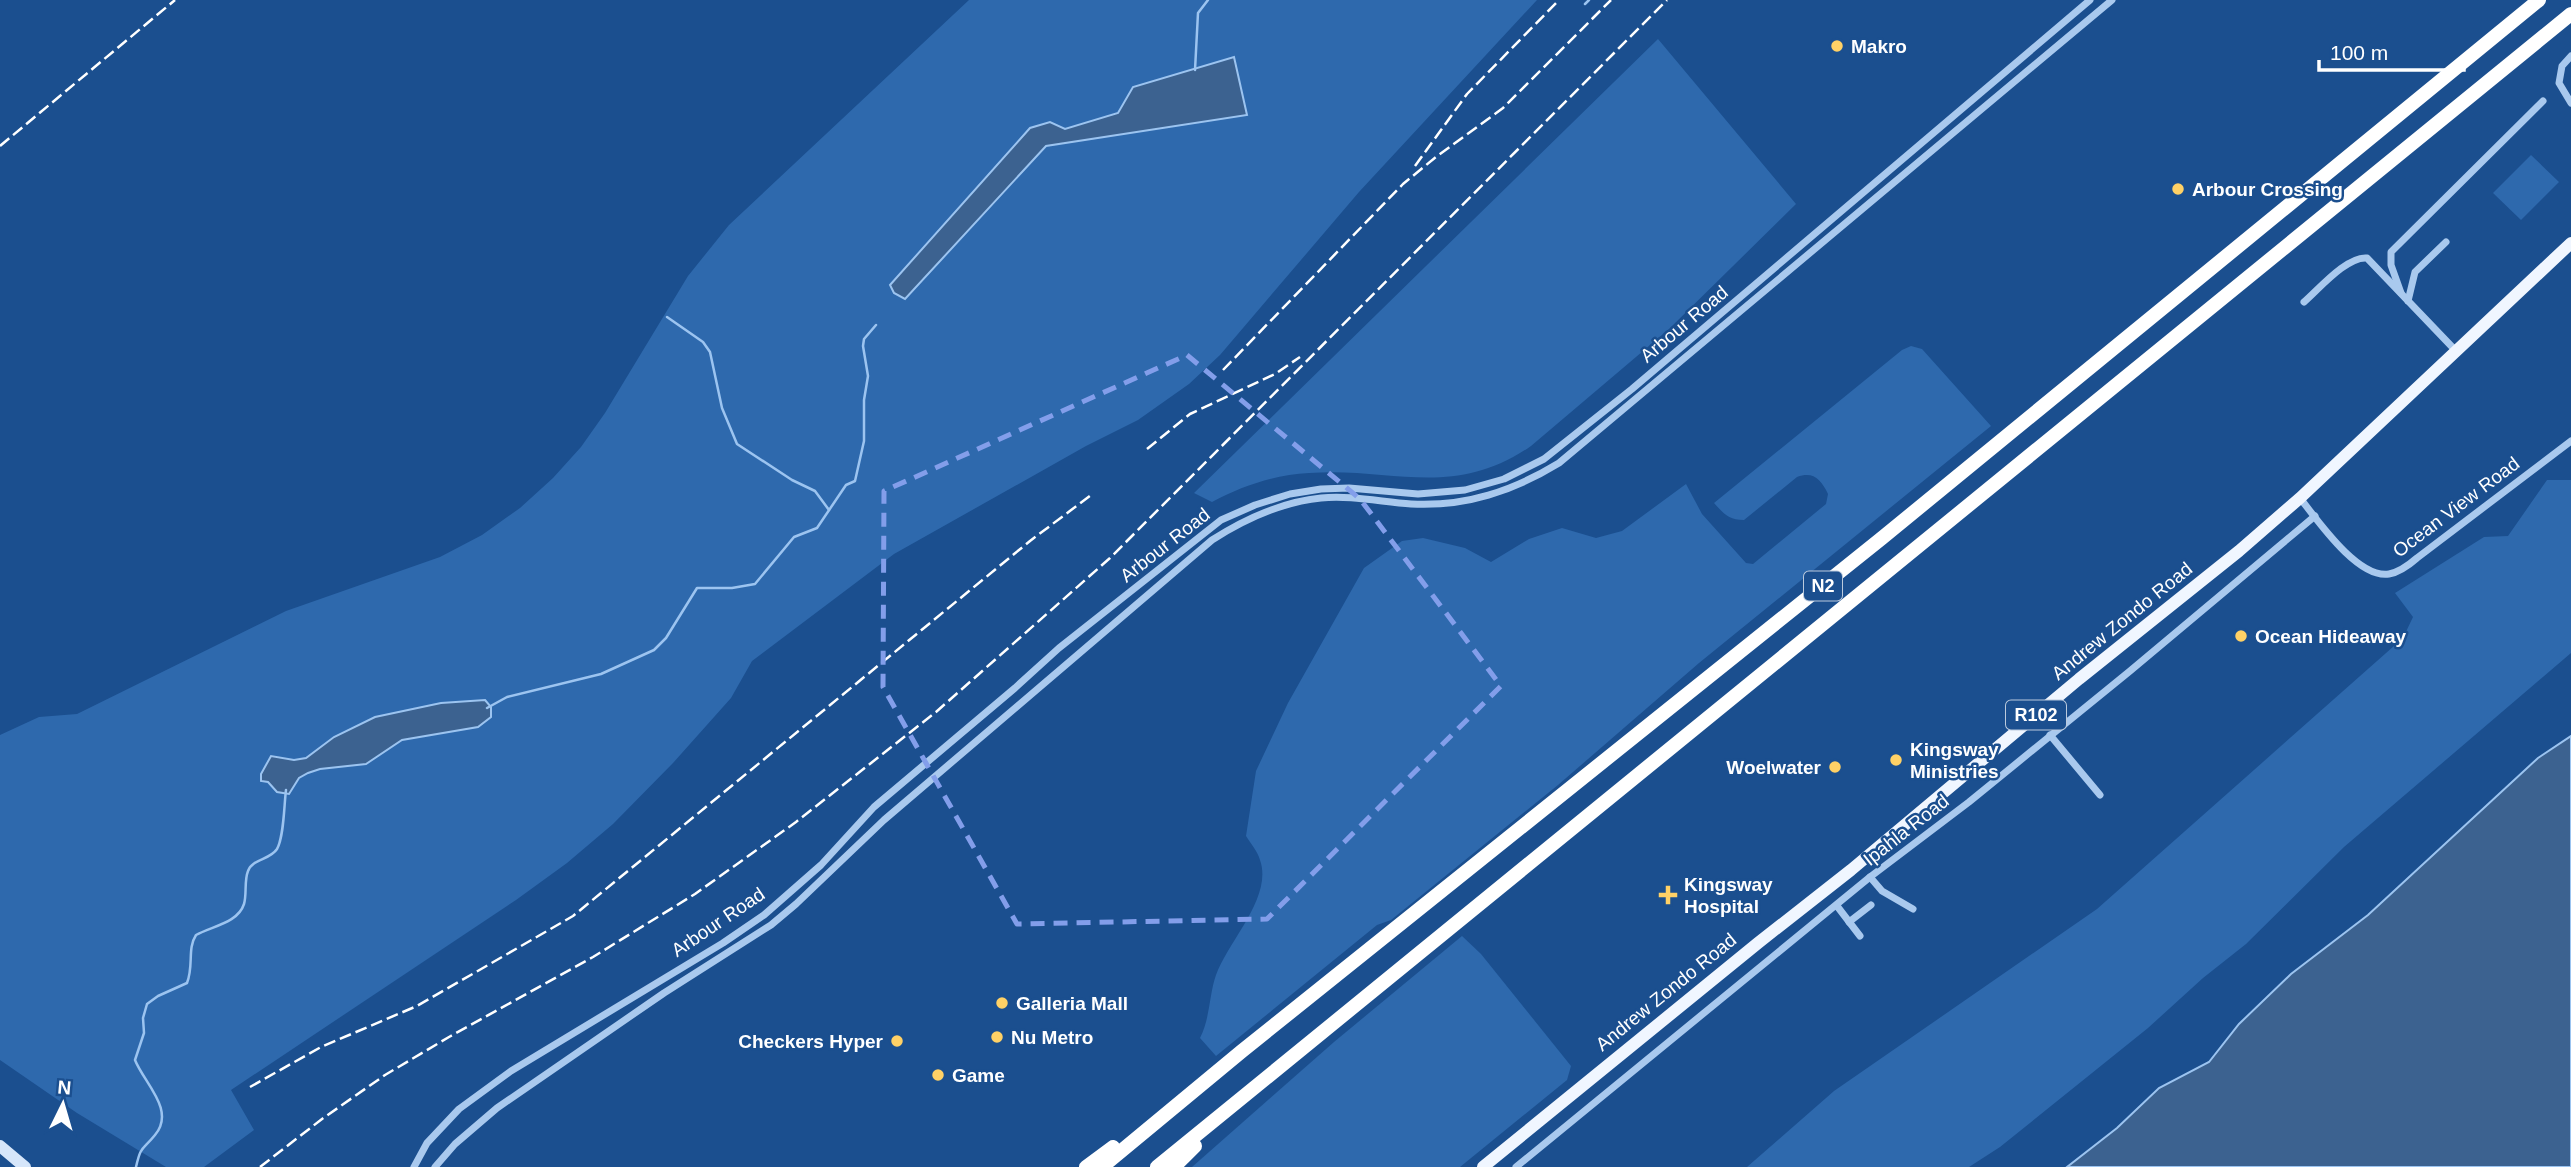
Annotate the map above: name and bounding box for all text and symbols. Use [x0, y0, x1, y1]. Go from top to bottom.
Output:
scale bar [2319, 28, 2464, 72]
place label: Makro [1851, 36, 1907, 57]
marker: Makro [1829, 38, 1845, 54]
text: 100 m [2330, 41, 2388, 64]
place label: Arbour Crossing [2192, 179, 2343, 200]
marker: Arbour Crossing [2170, 181, 2186, 197]
street label: Arbour Road [1636, 281, 1732, 367]
street label: Ocean View Road [2389, 453, 2523, 561]
street label: Arbour Road [1116, 504, 1214, 586]
street label: Andrew Zondo Road [2048, 558, 2196, 684]
road number: N2 [1804, 572, 1842, 600]
place label: Ocean Hideaway [2255, 626, 2406, 647]
marker: Ocean Hideaway [2233, 628, 2249, 644]
road number: R102 [2006, 700, 2066, 730]
place label: Kingsway Ministries [1910, 739, 1999, 782]
marker: Kingsway Ministries [1888, 752, 1904, 768]
place label: Woelwater [1726, 757, 1822, 778]
marker: Woelwater [1827, 759, 1843, 775]
street label: Ipahla Road [1859, 790, 1953, 870]
place label: Kingsway Hospital [1684, 874, 1773, 917]
street label: Arbour Road [667, 883, 769, 961]
marker: Kingsway Hospital [1658, 885, 1678, 905]
street label: Andrew Zondo Road [1592, 929, 1740, 1055]
place label: Galleria Mall [1016, 993, 1128, 1014]
marker: Galleria Mall [994, 995, 1010, 1011]
place label: Nu Metro [1011, 1027, 1093, 1048]
marker: Nu Metro [989, 1029, 1005, 1045]
place label: Checkers Hyper [738, 1031, 884, 1052]
marker: Checkers Hyper [889, 1033, 905, 1049]
place label: Game [952, 1065, 1005, 1086]
marker: Game [930, 1067, 946, 1083]
north arrow [28, 1069, 98, 1139]
text: N [57, 1077, 72, 1099]

